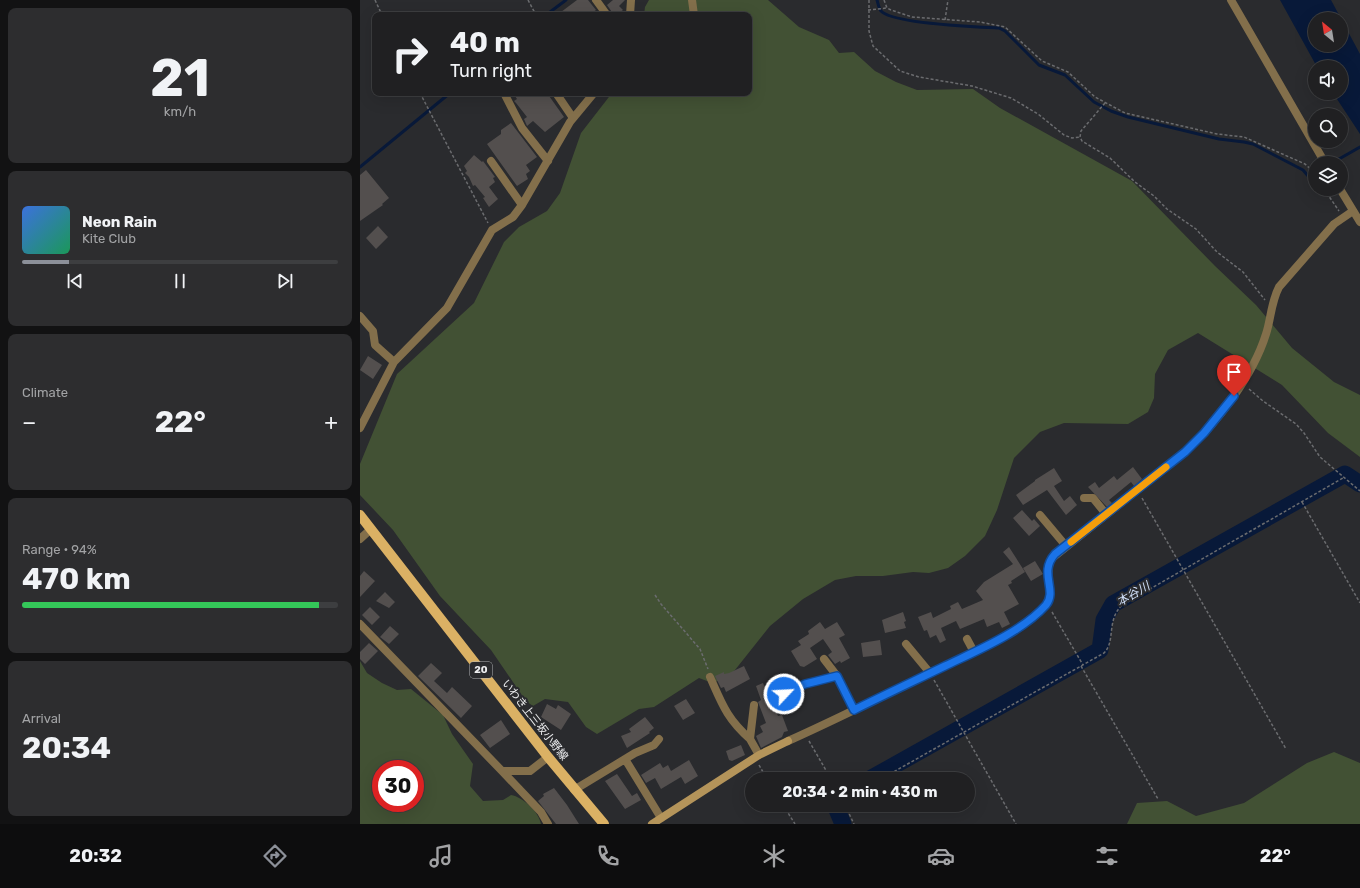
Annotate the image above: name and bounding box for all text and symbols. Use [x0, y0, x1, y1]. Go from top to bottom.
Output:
north arrow [1308, 12, 1348, 52]
map controls [1308, 12, 1348, 196]
text: 40 m [450, 26, 520, 59]
icon: right [384, 28, 436, 80]
text: 21 [150, 47, 210, 109]
text: Turn right [450, 60, 532, 82]
button: sound [1308, 60, 1348, 100]
text: km/h [164, 104, 196, 119]
button: search [1308, 108, 1348, 148]
button: layers [1308, 156, 1348, 196]
text: Neon Rain [82, 213, 157, 231]
text: Kite Club [82, 231, 136, 246]
icon: previous [64, 270, 86, 292]
icon: pause [169, 270, 191, 292]
icon: next [274, 270, 296, 292]
pin [1217, 355, 1251, 396]
icon: arrive [1223, 361, 1245, 383]
text: Climate [22, 385, 68, 400]
text: 22° [155, 404, 206, 440]
text: − [22, 409, 36, 436]
text: + [324, 409, 338, 436]
text: Range · 94% [22, 542, 97, 557]
text: 470 km [22, 561, 131, 597]
water label: 本谷川 [1114, 578, 1154, 609]
road number: 20 [470, 662, 492, 678]
position arrow [763, 673, 805, 715]
street label: いわき上三坂小野線 [499, 677, 571, 763]
text: Arrival [22, 711, 61, 726]
text: 20:34 [22, 730, 111, 766]
speed limit sign: 30 [372, 760, 424, 812]
text: 20:34 · 2 min · 430 m [782, 783, 938, 801]
icon: directions [261, 842, 289, 870]
icon: music [427, 842, 455, 870]
icon: phone [594, 842, 622, 870]
icon: climate [760, 842, 788, 870]
icon: car [927, 842, 955, 870]
icon: filters [1093, 842, 1121, 870]
text: 20:32 [69, 845, 122, 867]
text: 22° [1260, 845, 1291, 867]

